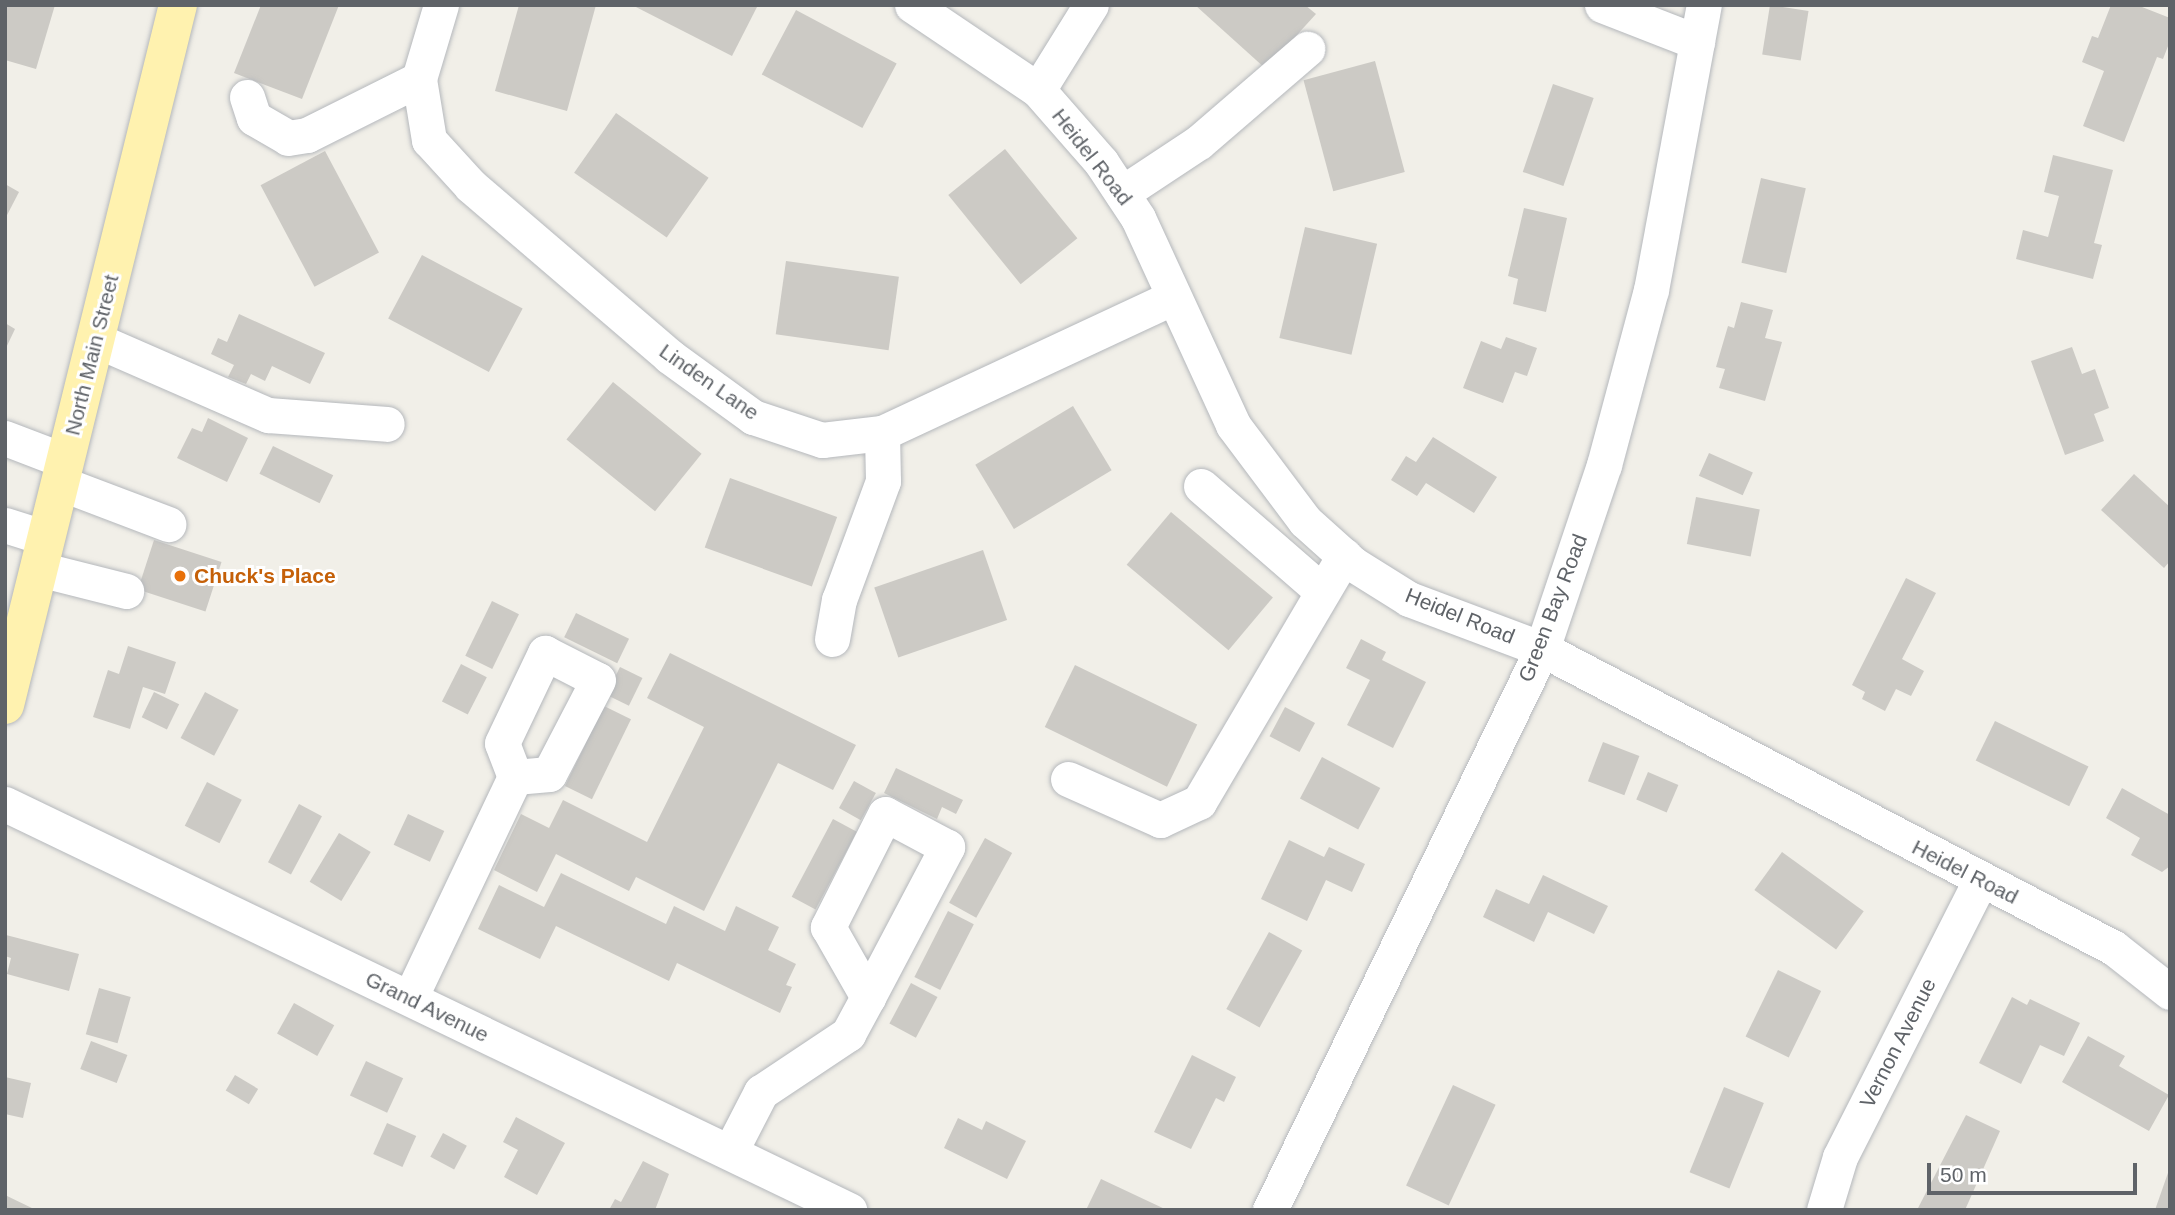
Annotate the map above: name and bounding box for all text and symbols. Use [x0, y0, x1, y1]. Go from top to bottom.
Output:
street label: Heidel Road [1046, 104, 1138, 210]
street label: North Main Street [60, 272, 124, 438]
street label: Linden Lane [654, 339, 764, 425]
street label: Green Bay Road [1513, 530, 1593, 686]
place label: Chuck's Place [194, 563, 336, 589]
marker: Chuck's Place [172, 568, 188, 584]
street label: Heidel Road [1402, 583, 1518, 649]
street label: Heidel Road [1908, 835, 2022, 909]
street label: Grand Avenue [361, 966, 493, 1048]
street label: Vernon Avenue [1854, 973, 1942, 1113]
scale bar [1930, 1148, 2140, 1192]
text: 50 m [1940, 1163, 1987, 1186]

